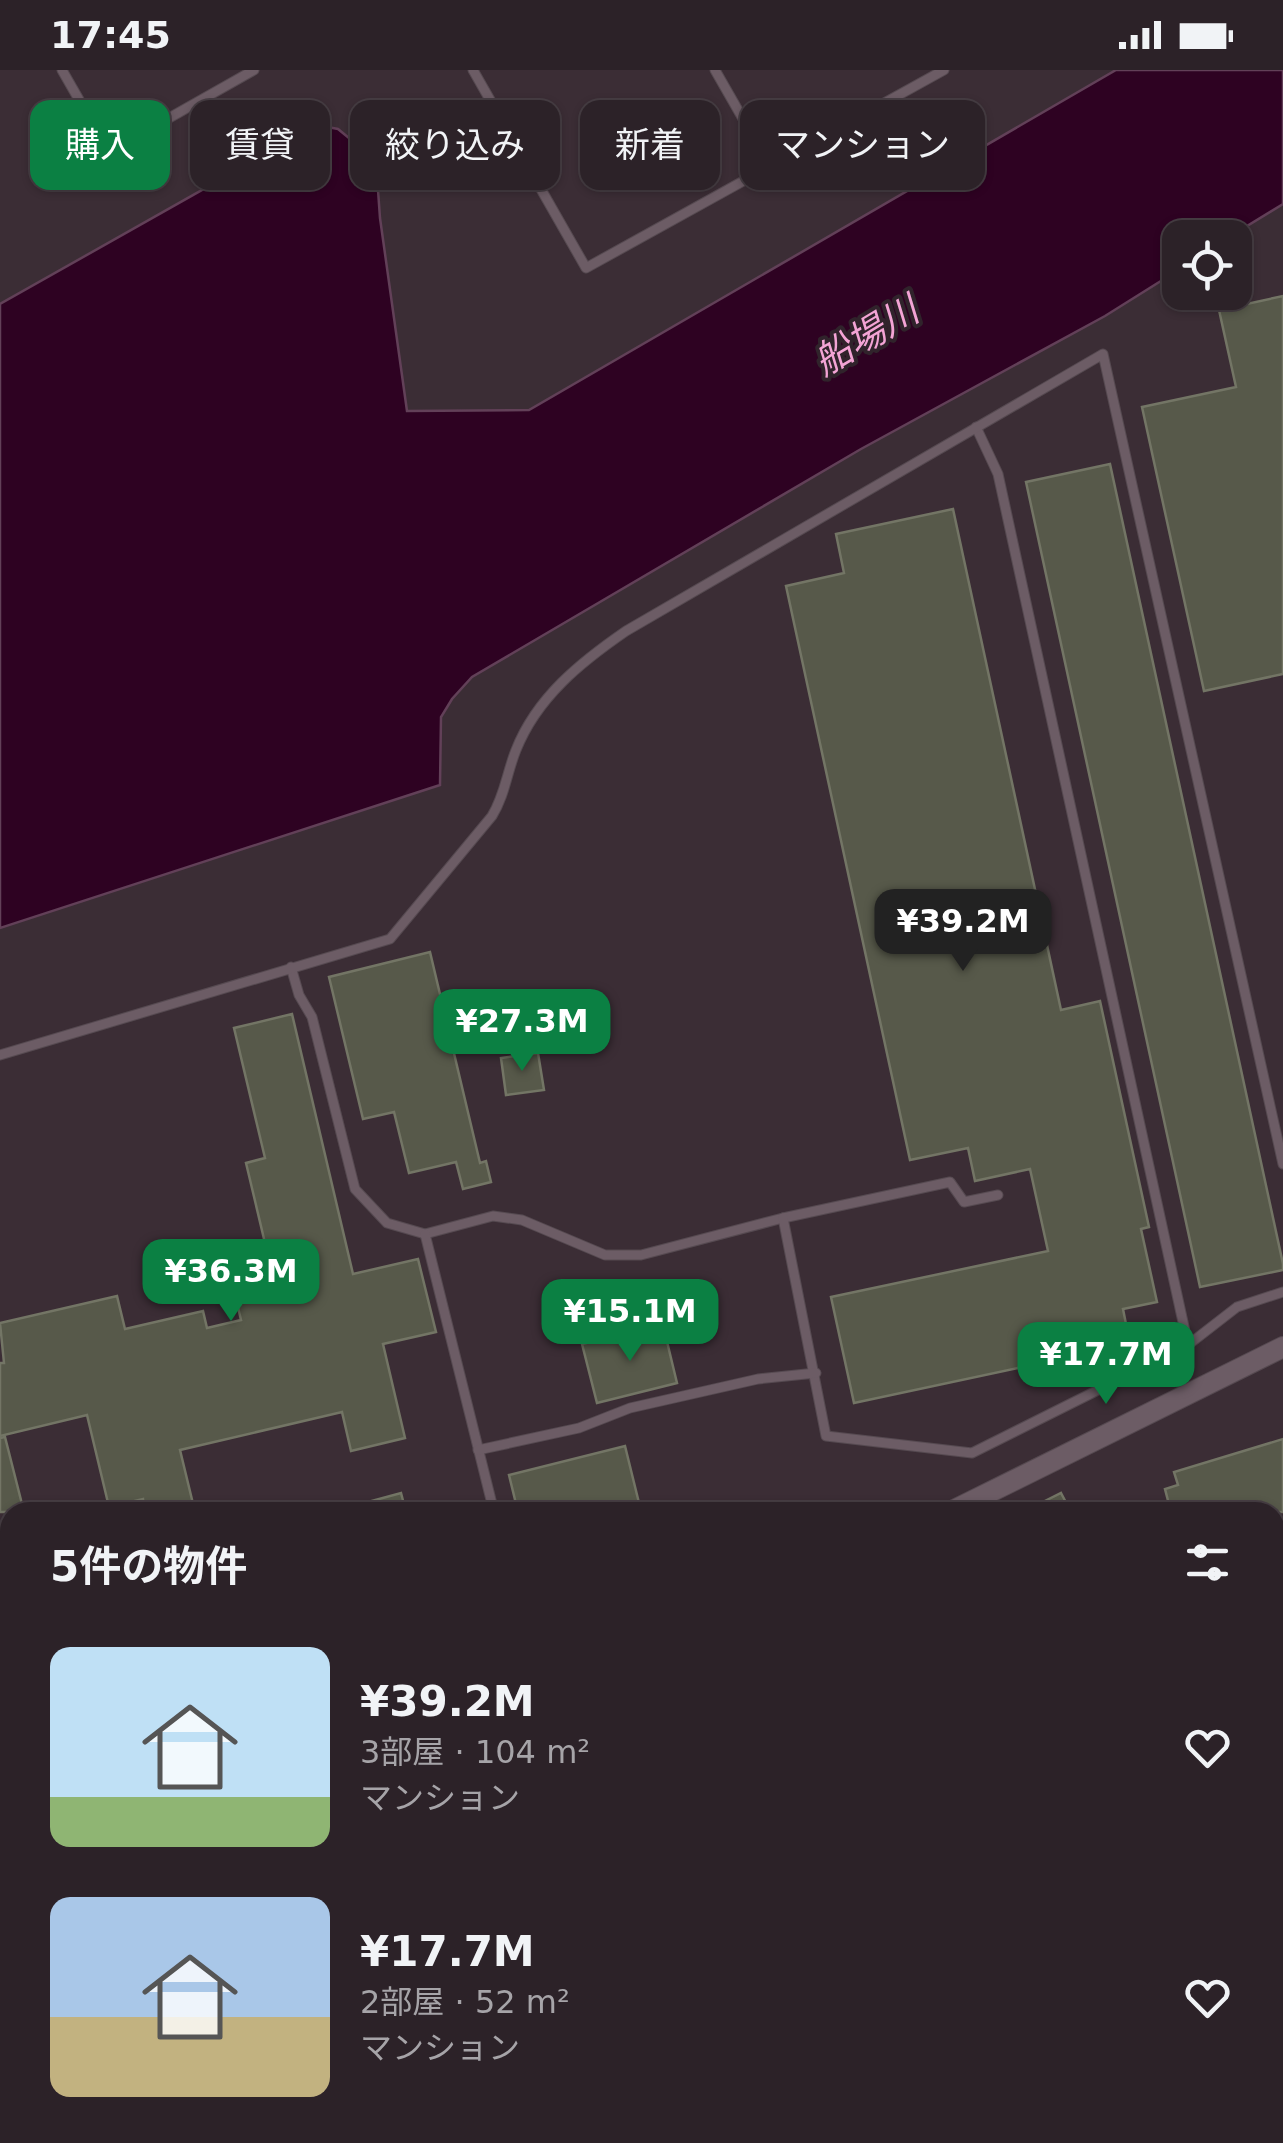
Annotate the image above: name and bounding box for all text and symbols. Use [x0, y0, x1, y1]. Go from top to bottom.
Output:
text: 17:45 [50, 13, 171, 57]
chip: 購入 [30, 100, 170, 190]
chip: 賃貸 [190, 100, 330, 190]
chip: 絞り込み [350, 100, 560, 190]
chip: 新着 [580, 100, 720, 190]
chip: マンション [740, 100, 985, 190]
map controls [1162, 220, 1252, 310]
button: locate [1162, 220, 1252, 310]
water label: 船場川 [806, 286, 930, 384]
pin: ¥39.2M [882, 889, 1044, 974]
text: ¥39.2M [896, 902, 1030, 940]
pin: ¥27.3M [441, 989, 603, 1074]
text: ¥27.3M [455, 1002, 589, 1040]
pin: ¥36.3M [150, 1239, 312, 1324]
text: ¥36.3M [164, 1252, 298, 1290]
pin: ¥15.1M [549, 1279, 711, 1364]
text: ¥15.1M [563, 1292, 697, 1330]
pin: ¥17.7M [1025, 1322, 1187, 1407]
text: ¥17.7M [1039, 1335, 1173, 1373]
icon: filters [1180, 1535, 1235, 1590]
text: 5件の物件 [50, 1542, 247, 1591]
text: ¥39.2M [360, 1677, 535, 1726]
icon: home [130, 1687, 250, 1807]
icon: heart [1180, 1720, 1235, 1775]
text: 3部屋 · 104 m² [360, 1733, 590, 1771]
text: マンション [360, 1779, 520, 1817]
text: ¥17.7M [360, 1927, 535, 1976]
icon: home [130, 1937, 250, 2057]
icon: heart [1180, 1970, 1235, 2025]
text: 2部屋 · 52 m² [360, 1983, 570, 2021]
text: マンション [360, 2029, 520, 2067]

